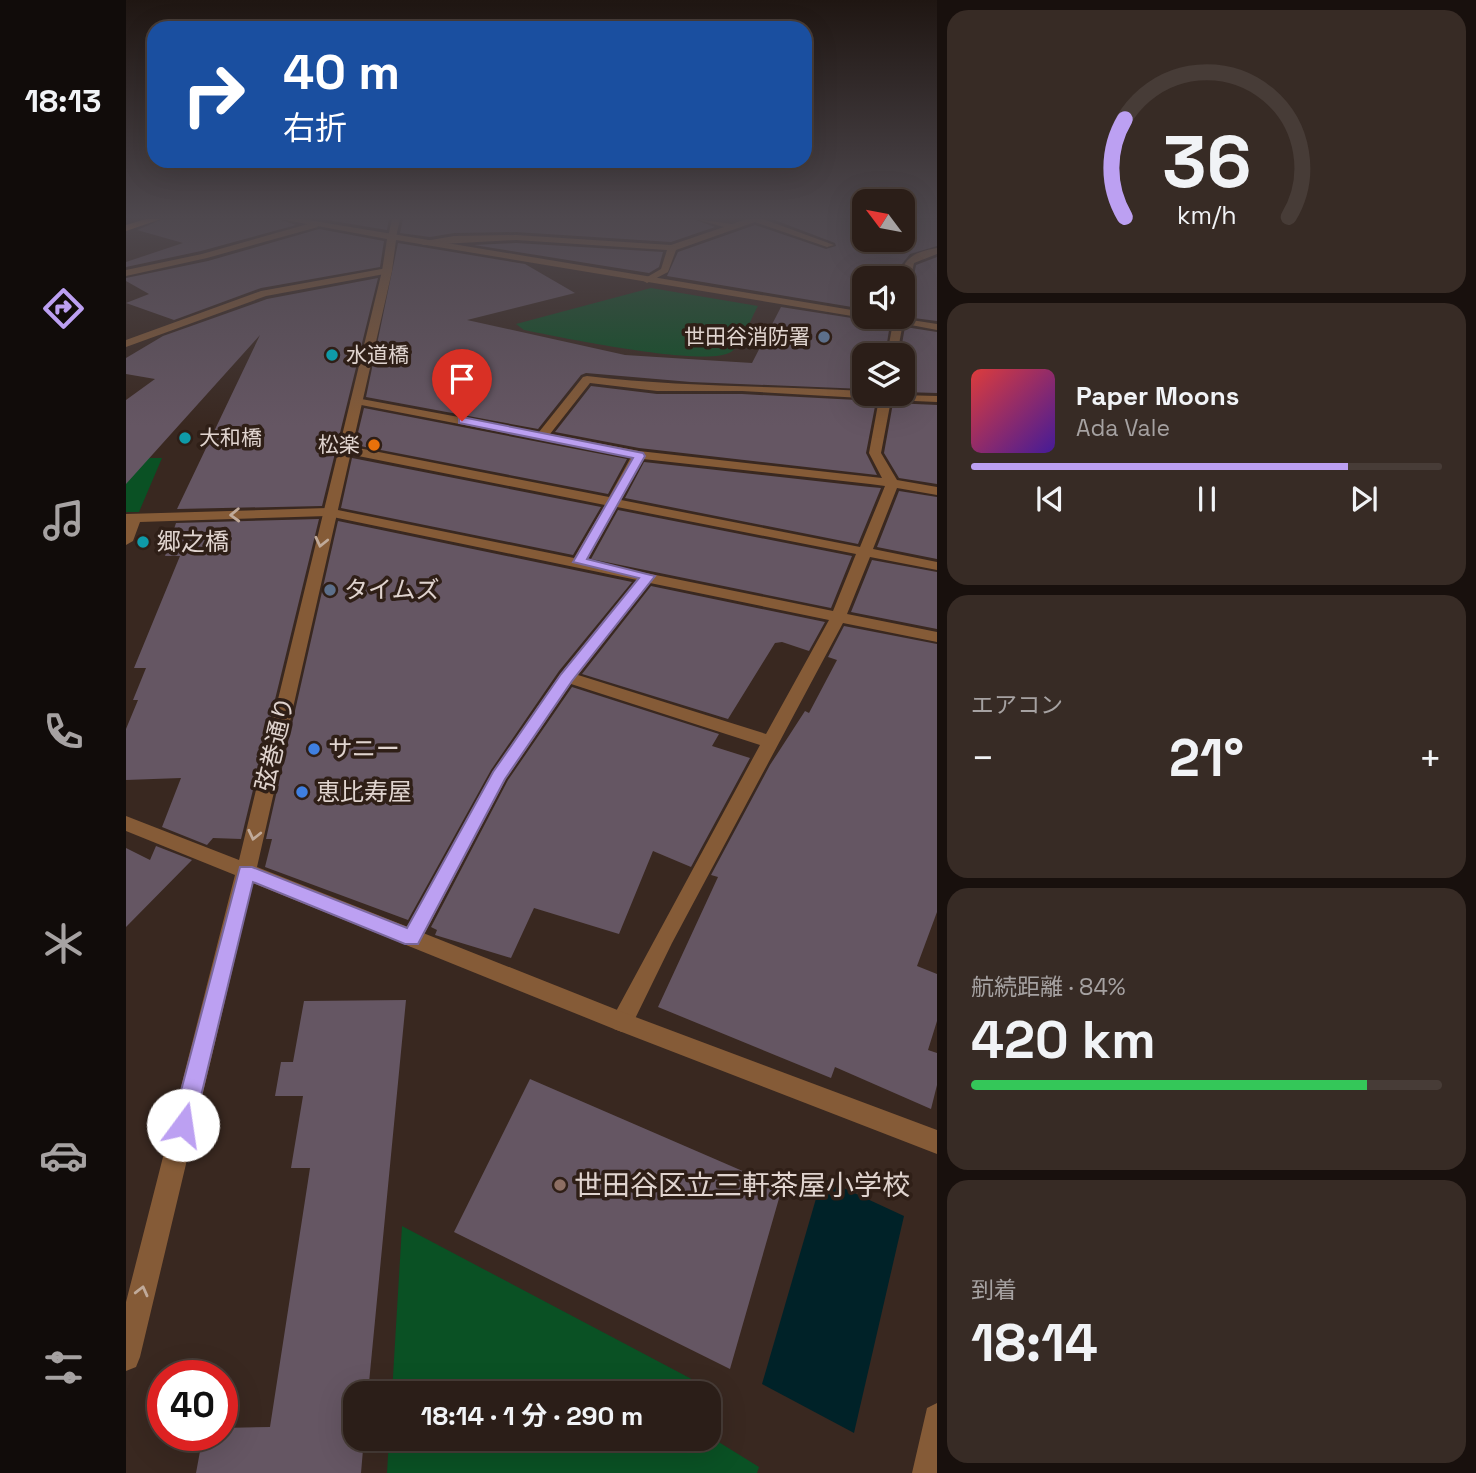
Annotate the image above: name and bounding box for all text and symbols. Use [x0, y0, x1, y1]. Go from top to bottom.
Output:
text: 40 m [283, 41, 400, 103]
icon: right [168, 49, 259, 140]
text: 18:13 [24, 81, 102, 121]
text: 右折 [283, 108, 347, 148]
text: 36 [1162, 116, 1251, 209]
north arrow [852, 189, 915, 252]
map controls [852, 189, 915, 406]
text: km/h [1177, 199, 1236, 231]
button: sound [852, 266, 915, 329]
icon: directions [39, 284, 88, 333]
place label: 世田谷消防署 [684, 323, 810, 350]
marker: 世田谷消防署 [816, 329, 832, 345]
place label: 水道橋 [346, 341, 409, 368]
button: layers [852, 343, 915, 406]
marker: 水道橋 [324, 347, 340, 363]
pin [432, 349, 492, 421]
icon: arrive [443, 360, 481, 398]
text: Paper Moons [1076, 379, 1239, 413]
text: Ada Vale [1076, 413, 1170, 443]
place label: 大和橋 [199, 424, 262, 451]
marker: 大和橋 [177, 430, 193, 446]
place label: 松楽 [318, 431, 360, 458]
marker: 松楽 [366, 437, 382, 453]
icon: previous [1031, 480, 1069, 518]
icon: pause [1188, 480, 1226, 518]
icon: next [1345, 480, 1383, 518]
icon: music [39, 496, 88, 545]
one-way arrow [229, 508, 240, 523]
place label: 郷之橋 [157, 526, 229, 557]
marker: 郷之橋 [135, 534, 151, 550]
one-way arrow [315, 536, 330, 548]
place label: タイムズ [344, 574, 440, 605]
marker: タイムズ [322, 582, 338, 598]
text: エアコン [971, 690, 1063, 720]
street label: 弦巻通り [249, 694, 300, 794]
icon: phone [39, 707, 88, 756]
text: 21° [1169, 725, 1244, 791]
place label: サニー [328, 733, 400, 764]
text: − [971, 734, 995, 782]
text: + [1418, 734, 1442, 782]
marker: サニー [306, 741, 322, 757]
place label: 恵比寿屋 [316, 776, 412, 807]
marker: 恵比寿屋 [294, 784, 310, 800]
one-way arrow [248, 829, 263, 841]
icon: climate [39, 919, 88, 968]
text: 航続距離 · 84% [971, 972, 1126, 1002]
text: 420 km [971, 1007, 1156, 1073]
position arrow [146, 1088, 220, 1162]
icon: car [39, 1131, 88, 1180]
place label: 世田谷区立三軒茶屋小学校 [574, 1167, 910, 1203]
marker: 世田谷区立三軒茶屋小学校 [552, 1177, 568, 1193]
text: 到着 [971, 1275, 1017, 1305]
one-way arrow [134, 1285, 148, 1297]
text: 18:14 [971, 1310, 1098, 1376]
icon: filters [39, 1343, 88, 1392]
speed limit sign: 40 [147, 1360, 238, 1451]
text: 18:14 · 1 分 · 290 m [421, 1399, 643, 1433]

